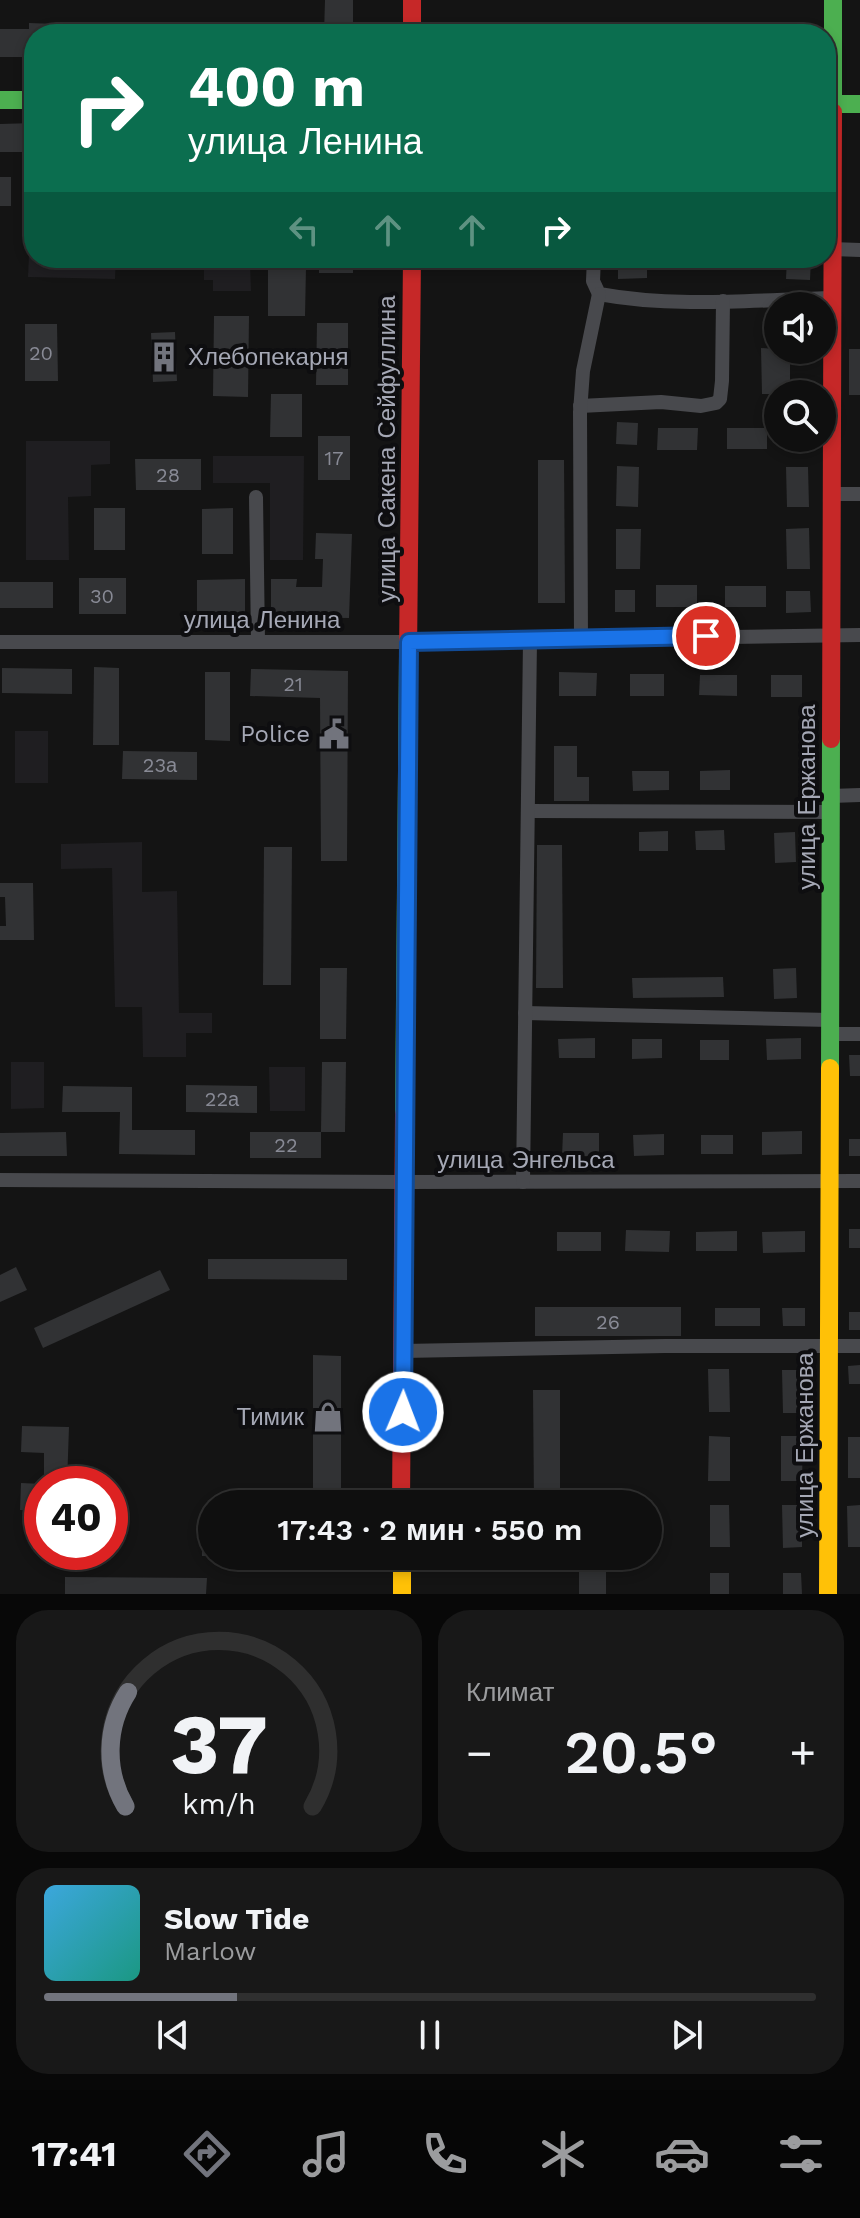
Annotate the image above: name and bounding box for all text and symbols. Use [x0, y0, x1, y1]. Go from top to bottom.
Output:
text: 400 m [188, 54, 365, 120]
icon: right [56, 56, 160, 160]
text: улица Ленина [188, 121, 423, 163]
icon: left [282, 208, 326, 252]
icon: ahead [366, 208, 410, 252]
icon: ahead [450, 208, 494, 252]
icon: right [534, 208, 578, 252]
map controls [764, 292, 836, 452]
button: sound [764, 292, 836, 364]
street label: улица Сакена Сейфуллина [373, 295, 401, 603]
building icon: Хлебопекарня [147, 340, 181, 374]
house number: 20 [29, 341, 53, 365]
place label: Хлебопекарня [188, 343, 349, 371]
button: search [764, 380, 836, 452]
house number: 17 [324, 446, 344, 470]
house number: 28 [156, 463, 180, 487]
house number: 30 [90, 584, 114, 608]
pin [672, 602, 740, 670]
street label: улица Ленина [184, 606, 341, 634]
icon: arrive [684, 614, 728, 658]
house number: 21 [283, 672, 303, 696]
street label: улица Ержанова [793, 704, 821, 890]
public building icon: Police [317, 717, 351, 751]
place label: Police [240, 720, 310, 748]
house number: 23а [143, 753, 178, 777]
house number: 22а [205, 1087, 240, 1111]
house number: 22 [274, 1133, 298, 1157]
street label: улица Энгельса [437, 1146, 615, 1174]
house number: 26 [596, 1310, 620, 1334]
street label: улица Ержанова [791, 1352, 819, 1538]
position arrow [361, 1370, 445, 1454]
shop icon: Тимик [311, 1400, 345, 1434]
place label: Тимик [237, 1403, 304, 1431]
speed limit sign: 40 [24, 1466, 128, 1570]
text: 17:43 · 2 мин · 550 m [278, 1512, 582, 1547]
text: Климат [466, 1677, 555, 1707]
text: 37 [170, 1696, 268, 1793]
text: 20.5° [564, 1717, 718, 1788]
text: − [466, 1727, 493, 1779]
text: + [789, 1727, 816, 1779]
text: km/h [182, 1787, 256, 1821]
text: Slow Tide [164, 1901, 309, 1936]
text: Marlow [164, 1936, 256, 1966]
icon: previous [151, 2013, 195, 2057]
icon: pause [408, 2013, 452, 2057]
icon: next [665, 2013, 709, 2057]
icon: directions [179, 2126, 235, 2182]
icon: music [298, 2126, 354, 2182]
icon: phone [417, 2126, 473, 2182]
icon: climate [535, 2126, 591, 2182]
icon: car [654, 2126, 710, 2182]
icon: filters [773, 2126, 829, 2182]
text: 17:41 [31, 2133, 117, 2175]

